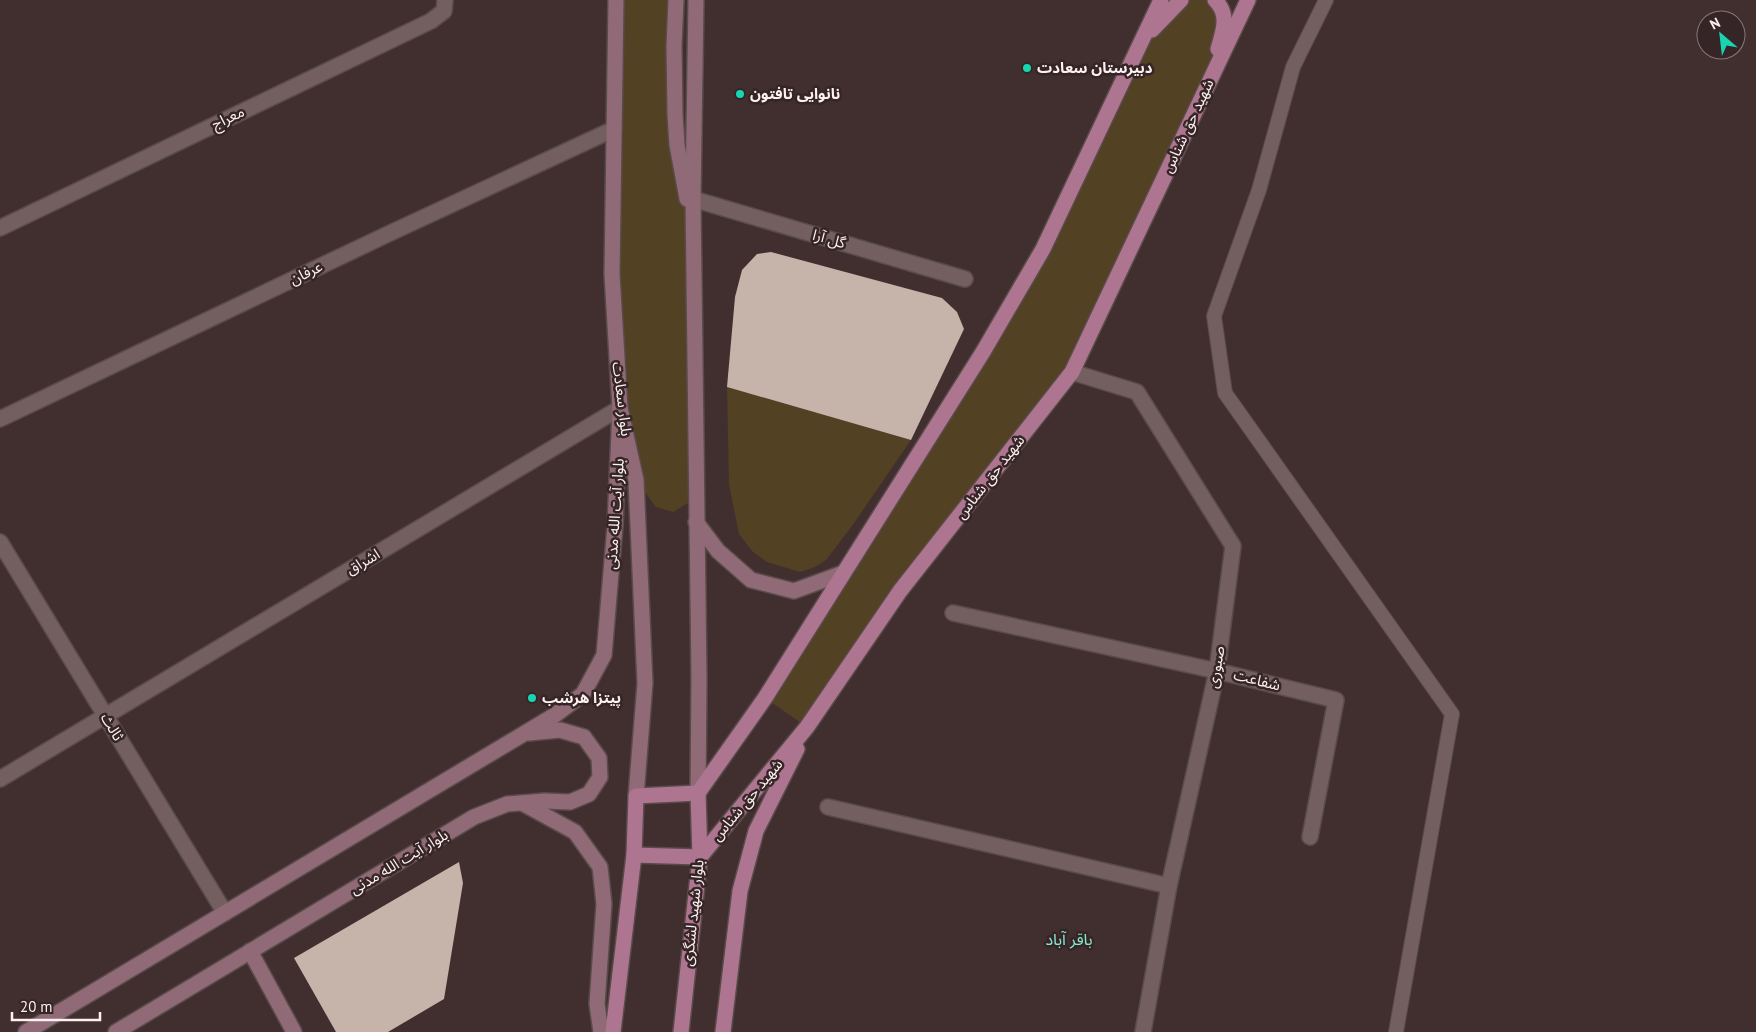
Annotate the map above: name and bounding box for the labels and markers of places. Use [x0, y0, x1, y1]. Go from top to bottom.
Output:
place label: دبیرستان سعادت [1037, 58, 1153, 77]
marker: دبیرستان سعادت [1021, 62, 1033, 74]
place label: نانوایی تافتون [750, 84, 840, 103]
marker: نانوایی تافتون [734, 88, 746, 100]
place label: پیتزا هرشب [542, 688, 621, 708]
marker: پیتزا هرشب [526, 692, 538, 704]

